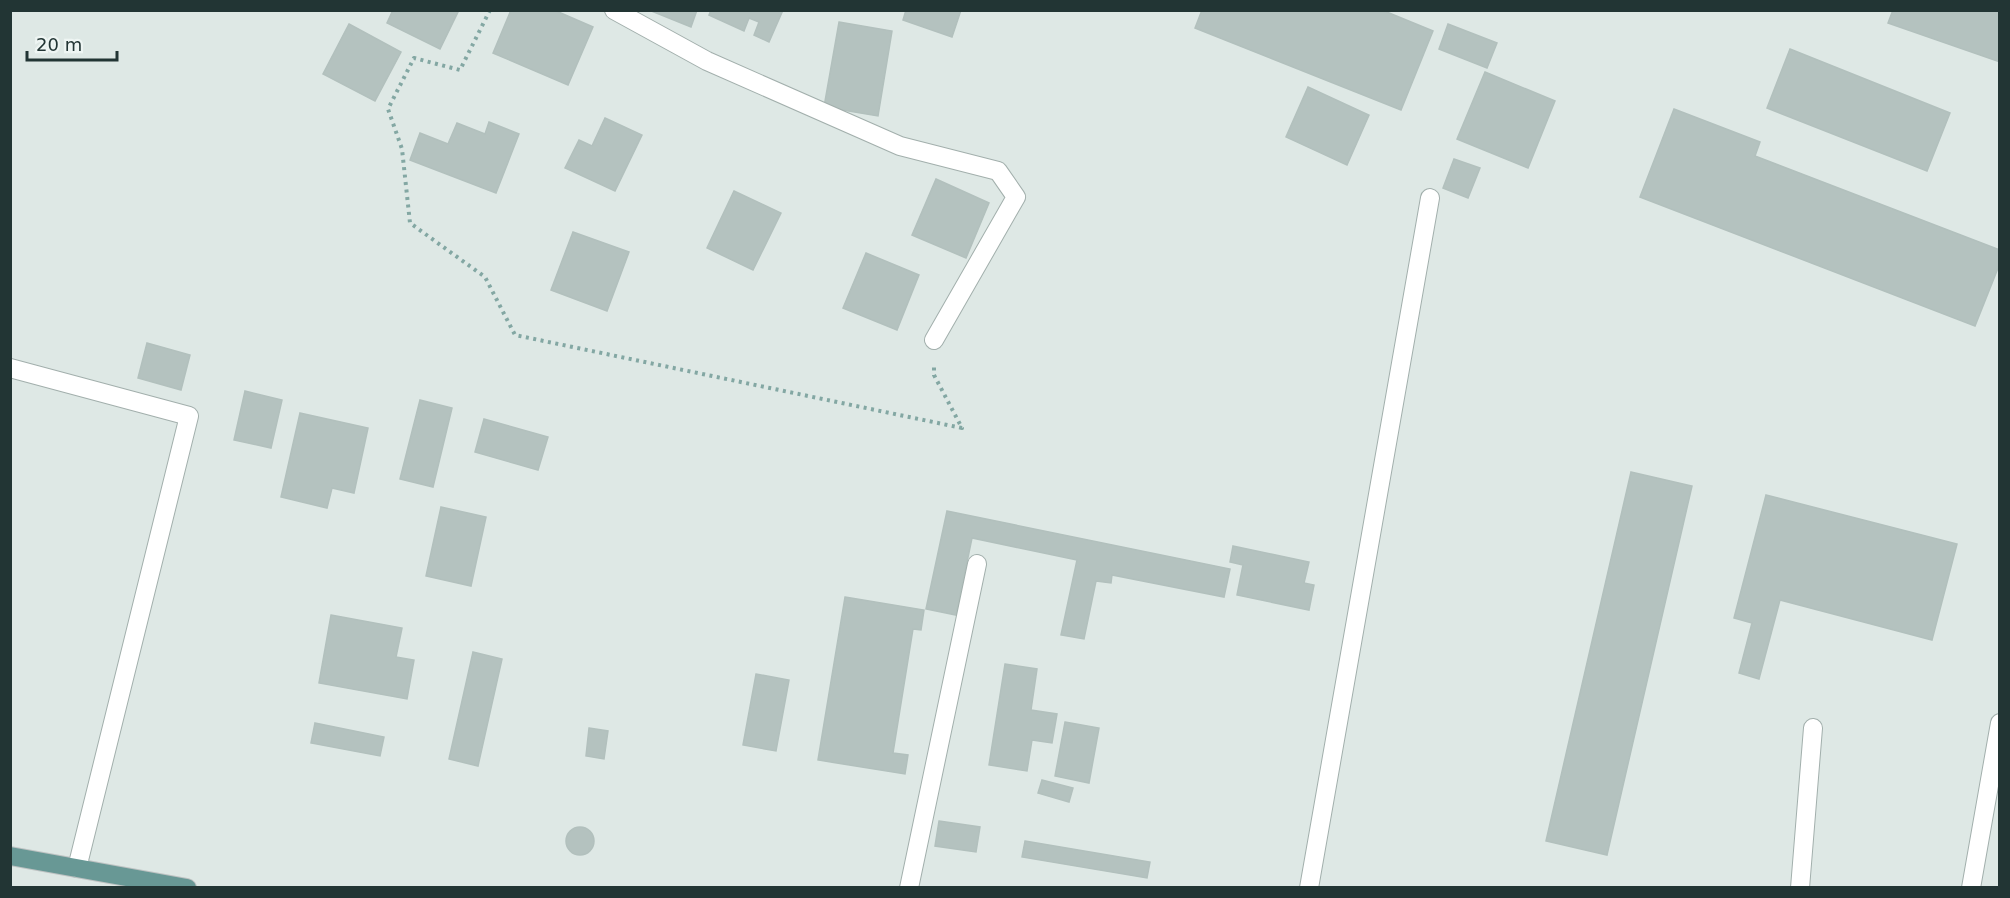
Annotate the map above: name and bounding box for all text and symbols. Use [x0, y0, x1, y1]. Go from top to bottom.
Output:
scale bar [27, 24, 117, 62]
text: 20 m [36, 34, 82, 55]

